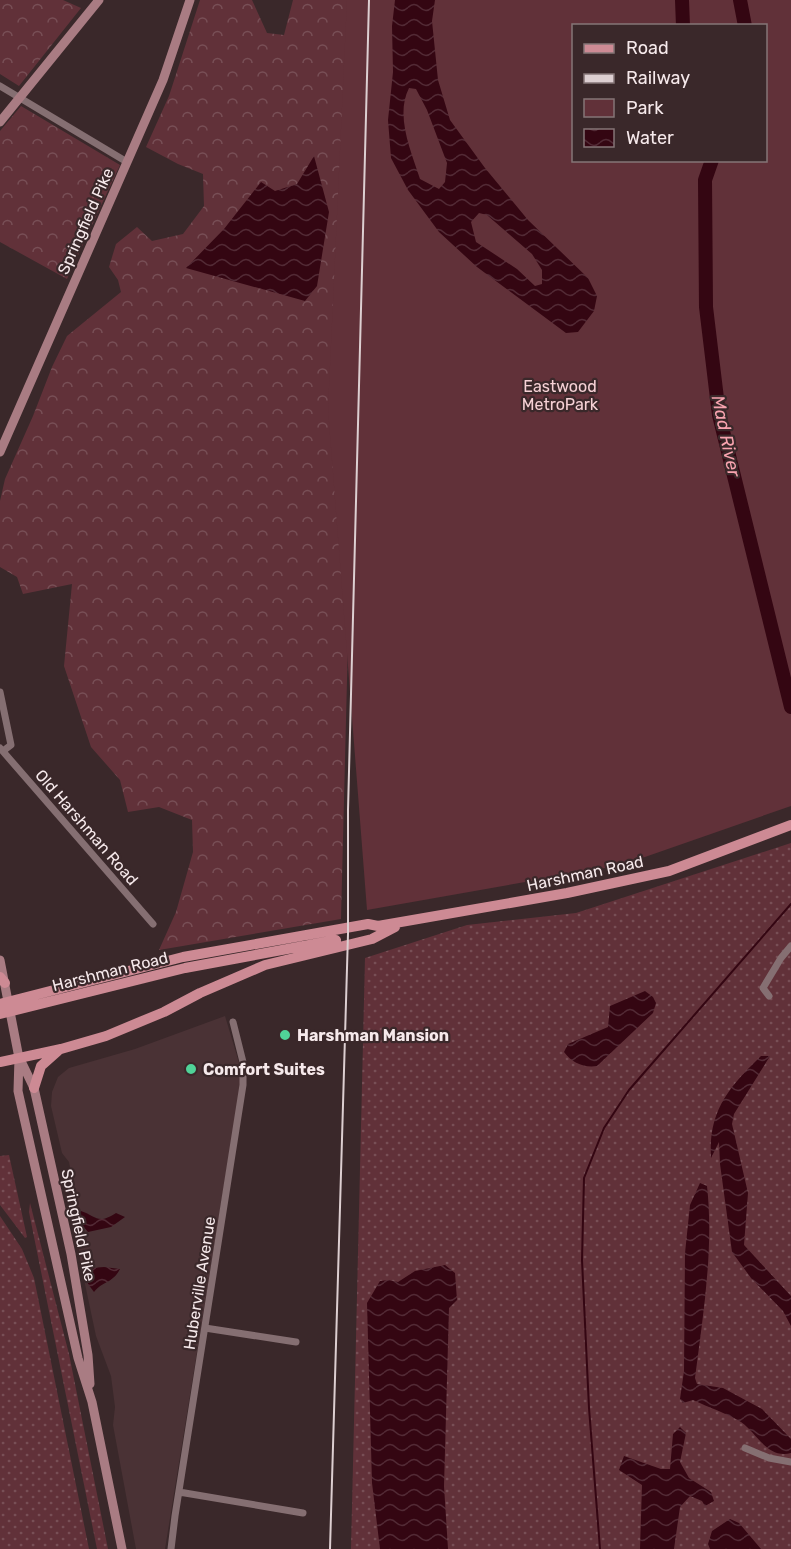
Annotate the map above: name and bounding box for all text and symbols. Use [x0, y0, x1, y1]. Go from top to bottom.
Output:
legend [572, 24, 767, 162]
text: Road [626, 37, 669, 59]
text: Railway [626, 67, 690, 89]
text: Park [626, 97, 664, 119]
text: Water [626, 127, 674, 149]
street label: Springfield Pike [53, 165, 117, 277]
park label: Eastwood MetroPark [522, 377, 599, 414]
water label: Mad River [707, 393, 746, 480]
street label: Old Harshman Road [31, 766, 142, 889]
street label: Harshman Road [525, 852, 645, 895]
street label: Harshman Road [50, 948, 170, 995]
place label: Harshman Mansion [297, 1026, 449, 1045]
marker: Harshman Mansion [278, 1028, 292, 1042]
place label: Comfort Suites [203, 1060, 325, 1079]
marker: Comfort Suites [184, 1062, 198, 1076]
street label: Springfield Pike [57, 1167, 100, 1283]
street label: Huberville Avenue [180, 1215, 219, 1351]

